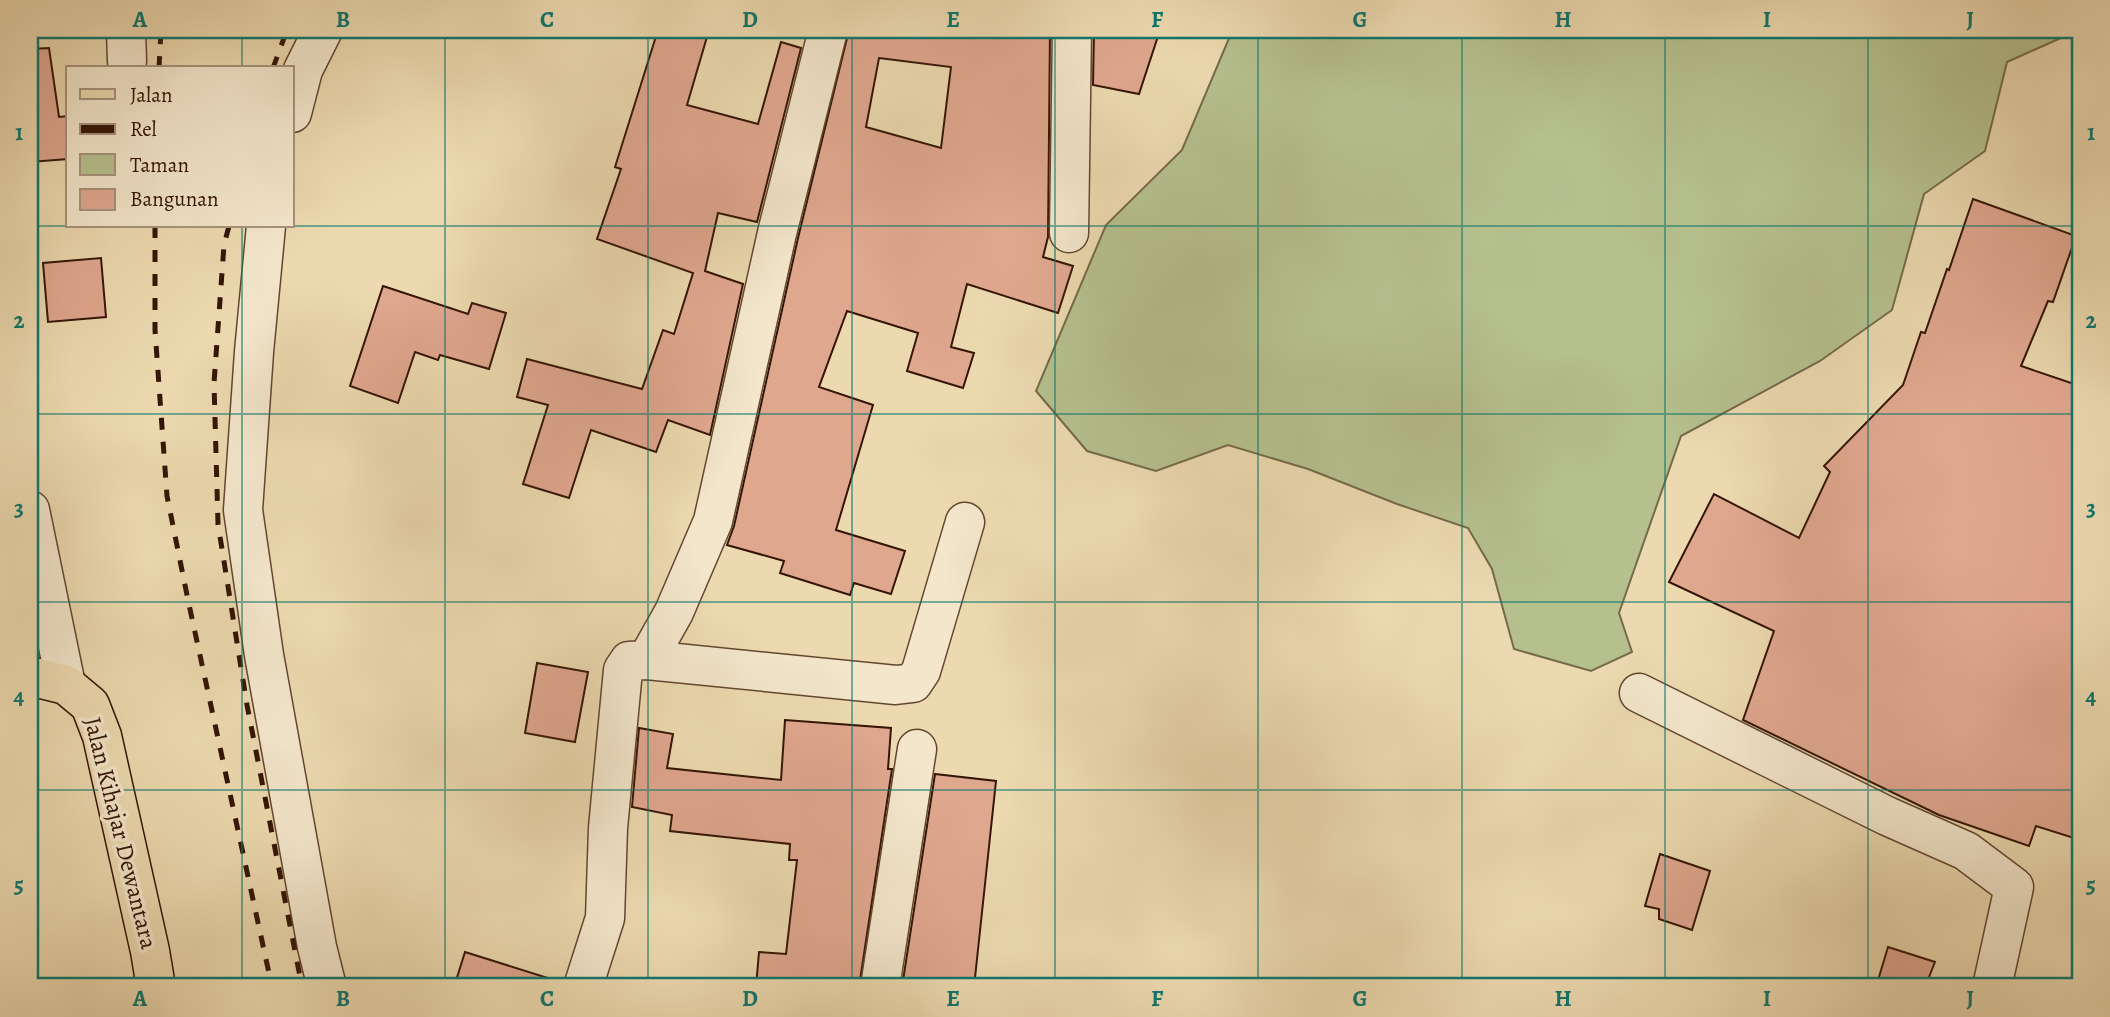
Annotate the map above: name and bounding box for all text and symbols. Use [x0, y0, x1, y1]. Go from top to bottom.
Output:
text: A [132, 4, 148, 35]
text: B [336, 4, 350, 35]
text: C [540, 4, 554, 35]
text: D [742, 4, 758, 35]
text: E [946, 4, 960, 35]
text: F [1151, 4, 1164, 35]
text: G [1352, 4, 1368, 35]
text: H [1554, 4, 1572, 35]
text: I [1763, 4, 1771, 35]
text: J [1966, 4, 1974, 35]
legend [66, 66, 294, 228]
text: Jalan [130, 81, 172, 109]
text: Rel [130, 115, 157, 143]
text: 1 [15, 117, 23, 148]
text: 1 [2087, 117, 2095, 148]
text: Taman [130, 151, 189, 179]
text: Bangunan [130, 185, 219, 213]
text: 2 [13, 305, 25, 336]
text: 2 [2085, 305, 2097, 336]
text: 3 [14, 493, 24, 524]
text: 3 [2086, 493, 2096, 524]
text: 4 [14, 681, 25, 712]
text: 4 [2086, 681, 2097, 712]
street label: Jalan Kihajar Dewantara [77, 714, 166, 953]
text: 5 [14, 869, 24, 900]
text: 5 [2086, 869, 2096, 900]
text: A [132, 983, 148, 1014]
text: B [336, 983, 350, 1014]
text: C [540, 983, 554, 1014]
text: D [742, 983, 758, 1014]
text: E [946, 983, 960, 1014]
text: F [1151, 983, 1164, 1014]
text: G [1352, 983, 1368, 1014]
text: H [1554, 983, 1572, 1014]
text: I [1763, 983, 1771, 1014]
text: J [1966, 983, 1974, 1014]

